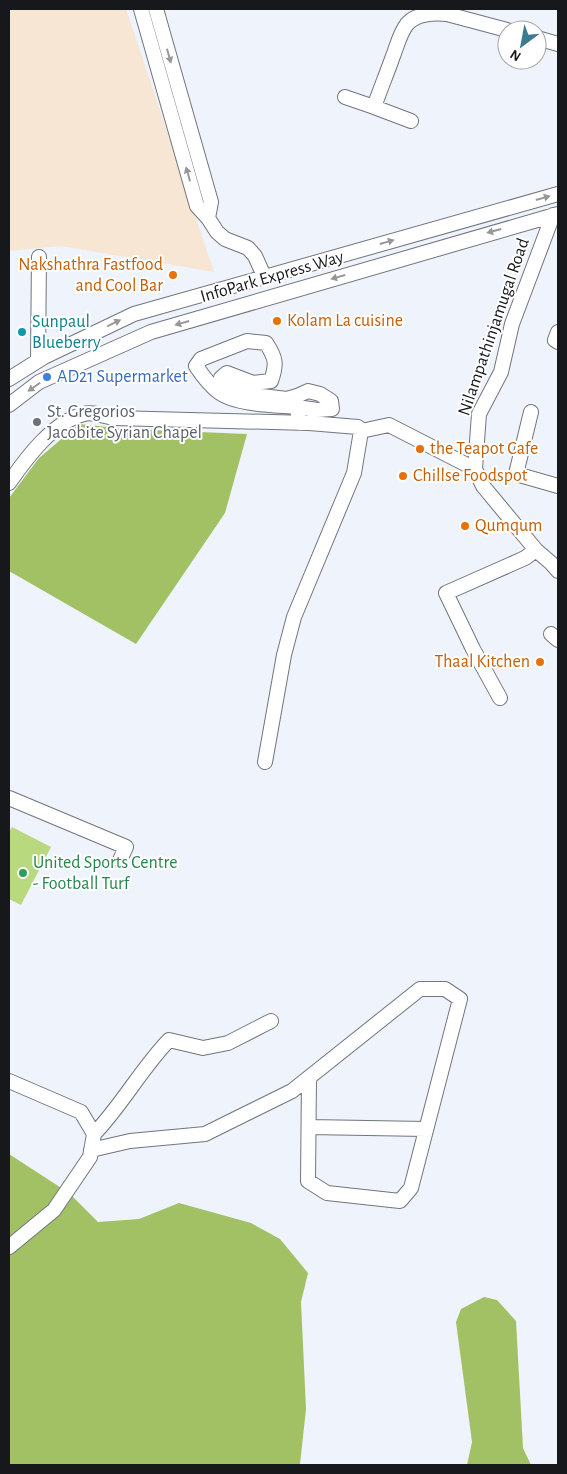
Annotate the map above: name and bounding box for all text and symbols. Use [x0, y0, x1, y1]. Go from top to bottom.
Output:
north arrow [497, 20, 547, 70]
text: N [508, 47, 523, 64]
one-way arrow [166, 48, 174, 63]
one-way arrow [184, 167, 192, 182]
one-way arrow [536, 194, 551, 202]
one-way arrow [487, 228, 502, 236]
street label: Nilampathinjamugal Road [455, 236, 533, 418]
one-way arrow [379, 238, 394, 246]
street label: InfoPark Express Way [198, 248, 346, 306]
place label: Nakshathra Fastfood and Cool Bar [18, 256, 163, 295]
marker: Nakshathra Fastfood and Cool Bar [167, 269, 179, 281]
one-way arrow [331, 273, 346, 281]
place label: Kolam La cuisine [287, 312, 403, 330]
place label: Sunpaul Blueberry [32, 313, 101, 352]
marker: Kolam La cuisine [271, 315, 283, 327]
one-way arrow [107, 319, 121, 327]
one-way arrow [175, 319, 190, 327]
marker: Sunpaul Blueberry [16, 326, 28, 338]
place label: AD21 Supermarket [57, 368, 188, 386]
marker: AD21 Supermarket [41, 371, 53, 383]
one-way arrow [27, 382, 40, 392]
place label: St. Gregorios Jacobite Syrian Chapel [47, 403, 202, 442]
marker: St. Gregorios Jacobite Syrian Chapel [31, 416, 43, 428]
place label: the Teapot Cafe [430, 440, 538, 458]
marker: the Teapot Cafe [414, 443, 426, 455]
place label: Chillse Foodspot [413, 467, 528, 485]
marker: Chillse Foodspot [397, 470, 409, 482]
place label: Qumqum [475, 517, 542, 535]
marker: Qumqum [459, 520, 471, 532]
place label: Thaal Kitchen [434, 653, 530, 671]
marker: Thaal Kitchen [534, 656, 546, 668]
place label: United Sports Centre - Football Turf [33, 854, 178, 893]
marker: United Sports Centre - Football Turf [17, 867, 29, 879]

